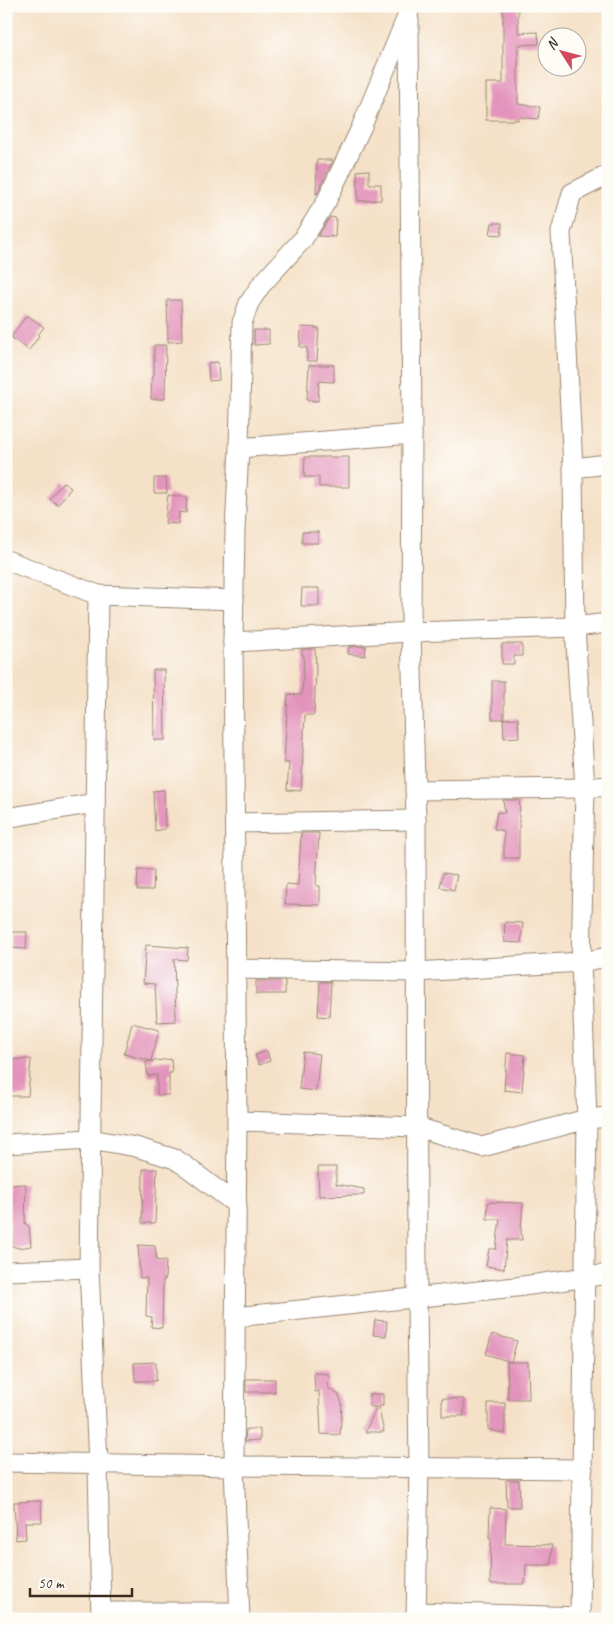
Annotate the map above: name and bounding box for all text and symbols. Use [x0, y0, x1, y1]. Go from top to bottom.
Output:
north arrow [536, 28, 586, 78]
text: N [542, 34, 563, 53]
scale bar [30, 1565, 132, 1597]
text: 50 m [38, 1574, 65, 1593]

